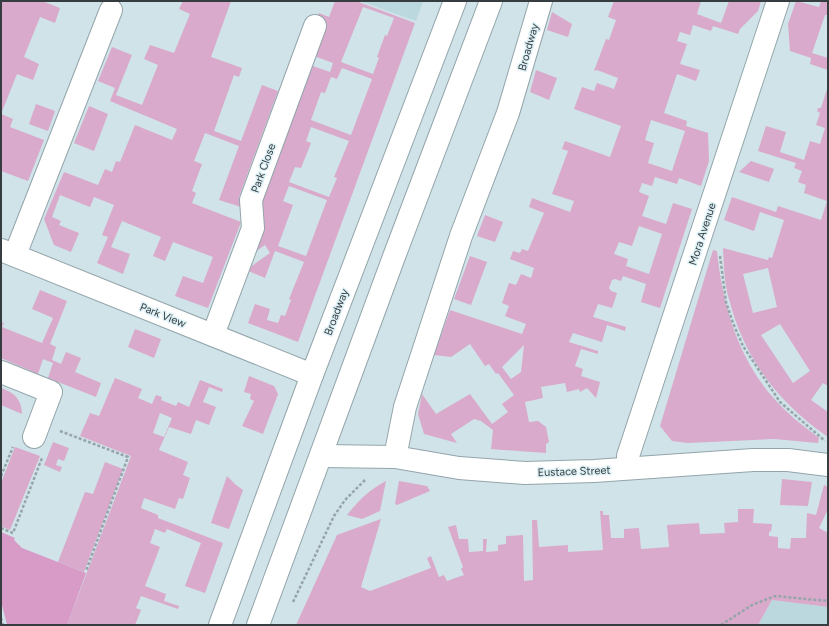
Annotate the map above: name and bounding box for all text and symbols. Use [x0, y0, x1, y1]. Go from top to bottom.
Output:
street label: Broadway [516, 22, 541, 72]
street label: Park Close [249, 142, 278, 195]
street label: Mora Avenue [686, 201, 719, 267]
street label: Broadway [322, 287, 351, 337]
street label: Park View [138, 300, 188, 331]
street label: Eustace Street [537, 464, 611, 479]

